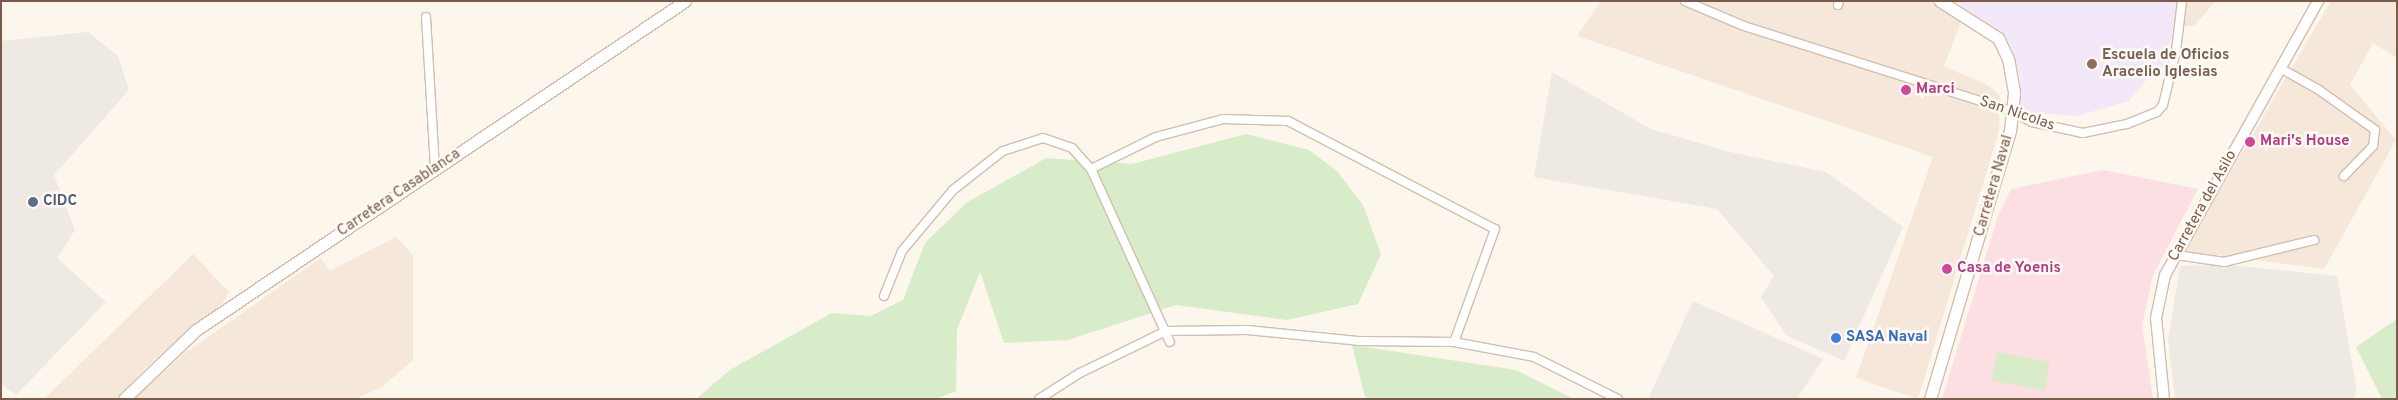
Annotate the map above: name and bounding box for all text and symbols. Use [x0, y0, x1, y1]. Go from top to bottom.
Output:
place label: Escuela de Oficios Aracelio Iglesias [2102, 46, 2229, 81]
marker: Escuela de Oficios Aracelio Iglesias [2086, 58, 2098, 70]
place label: Marci [1916, 81, 1955, 99]
marker: Marci [1900, 84, 1912, 96]
street label: San Nicolas [1977, 93, 2057, 135]
street label: Carretera Naval [1971, 133, 2017, 239]
place label: Mari's House [2260, 133, 2350, 151]
marker: Mari's House [2244, 136, 2256, 148]
street label: Carretera Casablanca [334, 145, 464, 241]
street label: Carretera del Asilo [2165, 147, 2241, 265]
place label: CIDC [43, 193, 77, 211]
marker: CIDC [27, 196, 39, 208]
place label: Casa de Yoenis [1957, 260, 2061, 278]
marker: Casa de Yoenis [1941, 263, 1953, 275]
place label: SASA Naval [1846, 329, 1928, 347]
marker: SASA Naval [1830, 332, 1842, 344]

